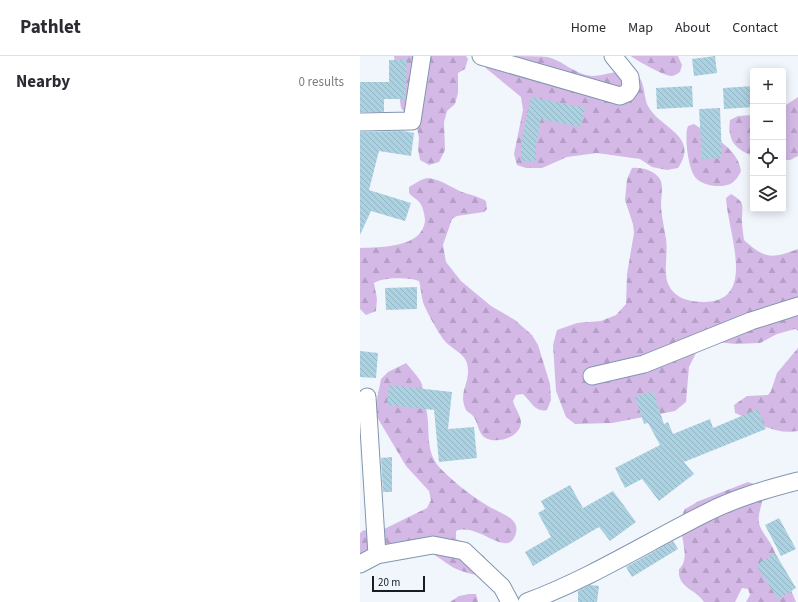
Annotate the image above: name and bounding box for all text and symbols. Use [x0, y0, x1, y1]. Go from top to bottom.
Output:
text: Pathlet [20, 14, 81, 41]
text: Home [571, 18, 606, 38]
text: Map [628, 18, 653, 38]
text: About [675, 18, 710, 38]
text: Contact [732, 18, 778, 38]
map controls [750, 68, 786, 212]
button: + [750, 68, 786, 104]
text: Nearby [16, 70, 70, 94]
text: 0 results [299, 73, 344, 91]
button: − [750, 104, 786, 140]
button: locate [750, 140, 786, 176]
button: layers [750, 176, 786, 212]
scale bar [372, 574, 425, 593]
text: 20 m [378, 575, 400, 590]

